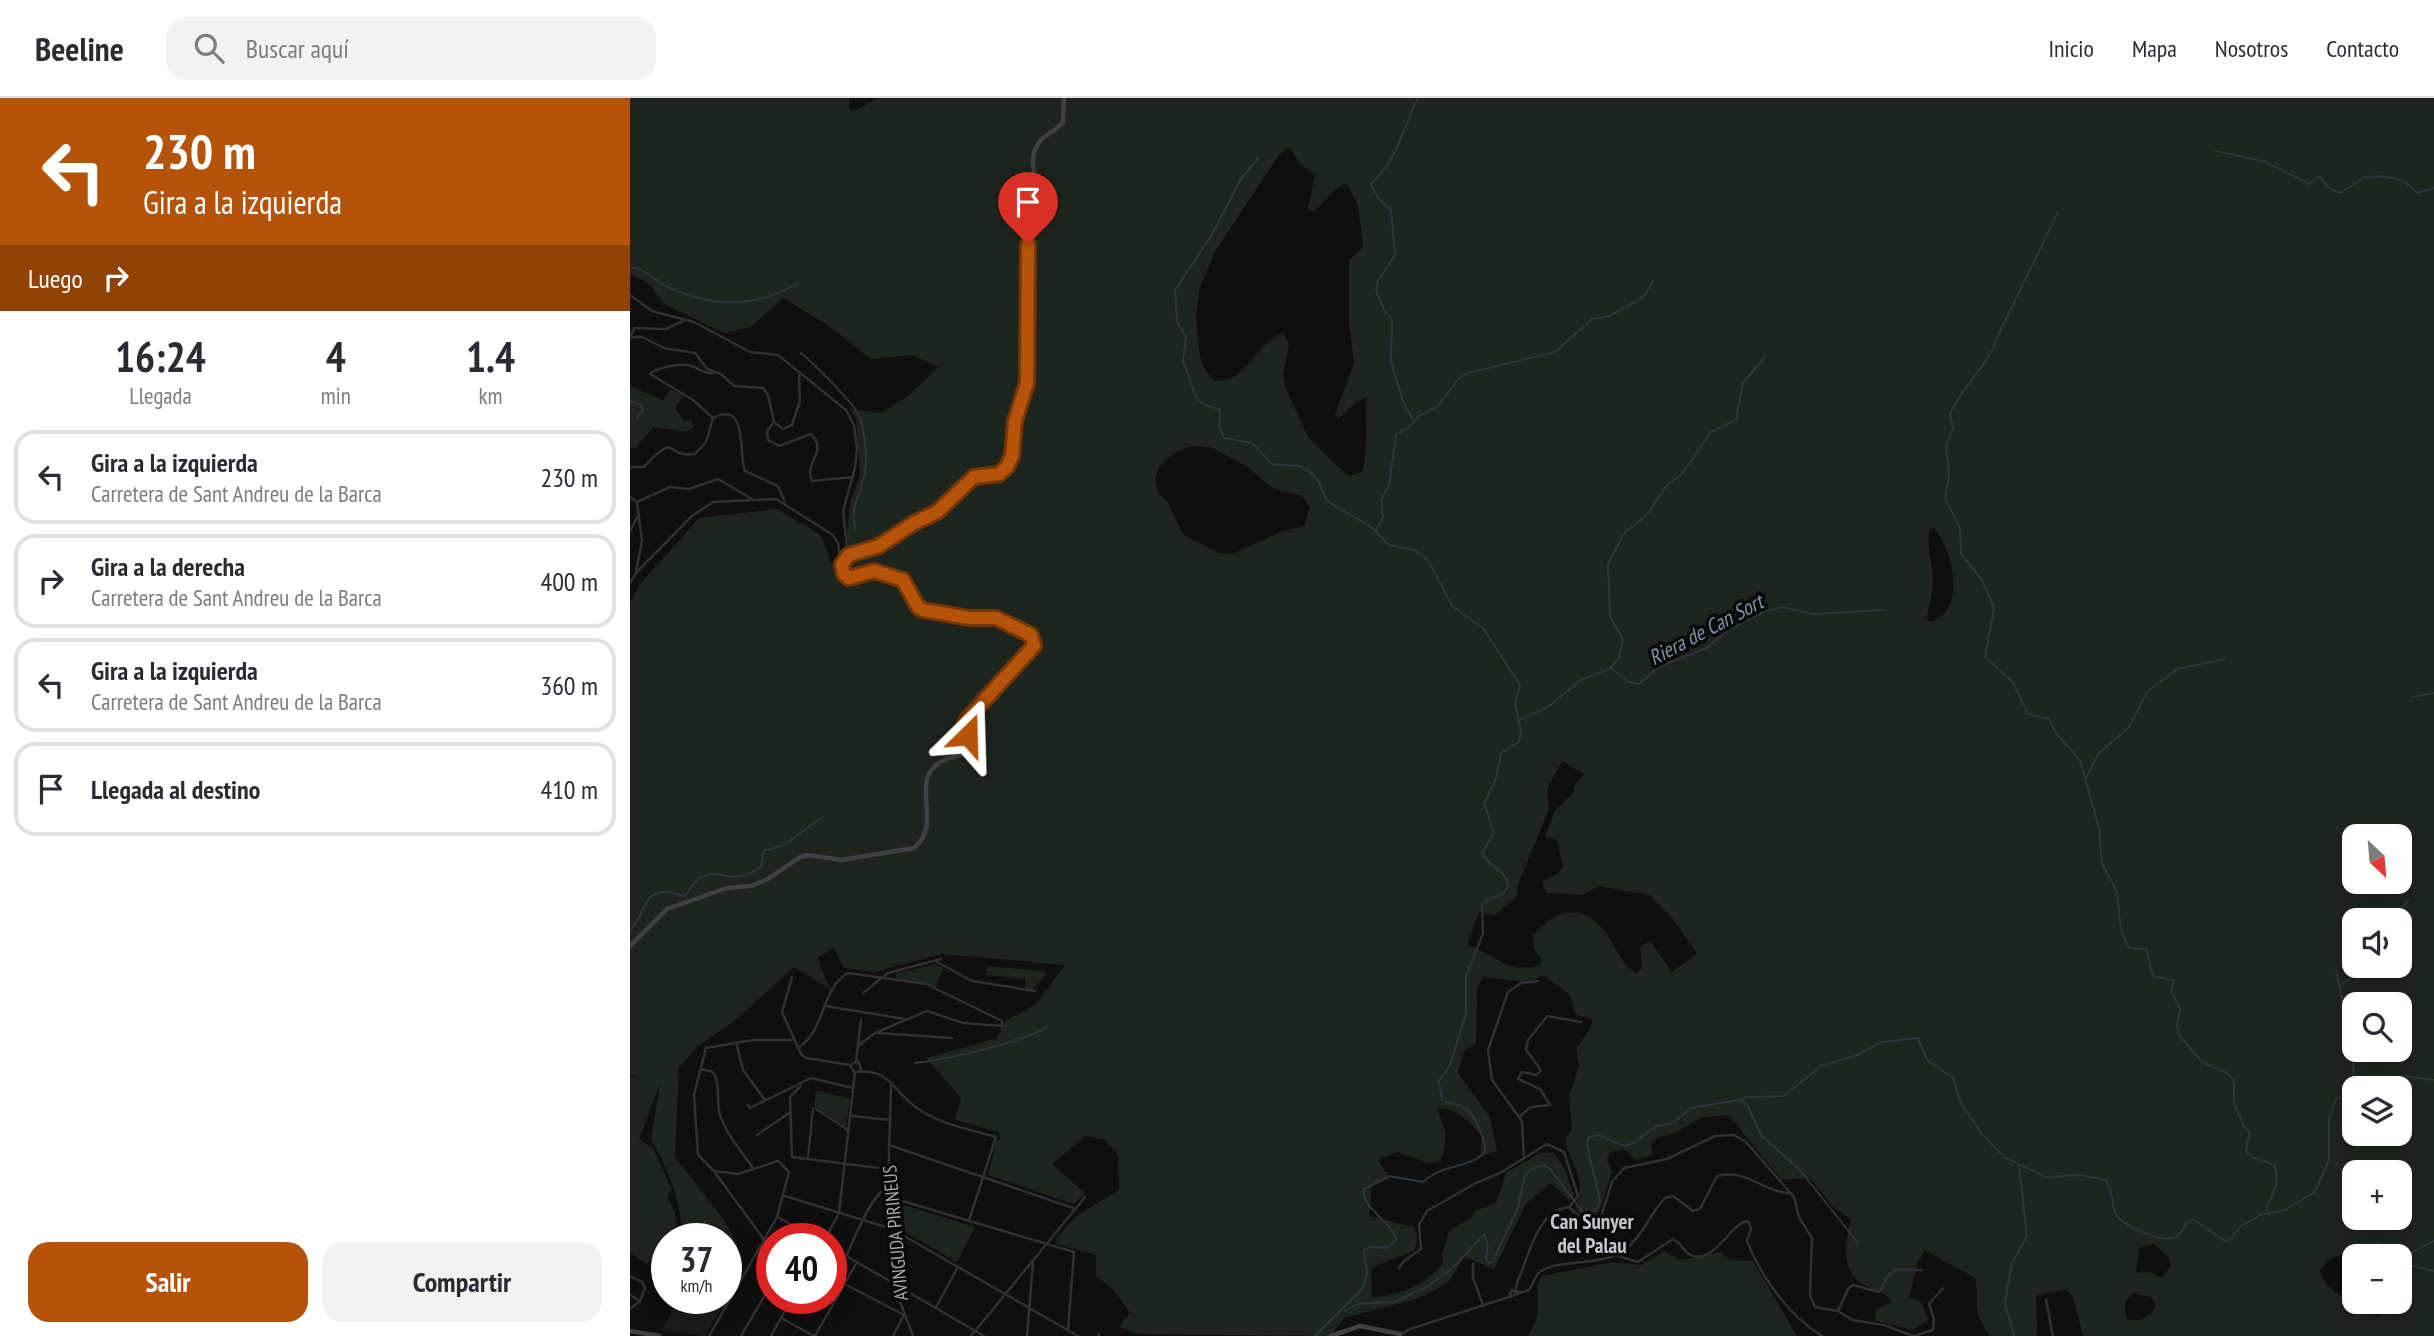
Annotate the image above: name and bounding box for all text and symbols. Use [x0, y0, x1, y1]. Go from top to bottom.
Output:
search box [166, 17, 656, 80]
text: Beeline [35, 27, 124, 70]
icon: search [190, 29, 228, 67]
text: Buscar aquí [246, 32, 349, 65]
text: Inicio [2048, 33, 2094, 64]
text: Mapa [2132, 33, 2177, 64]
text: Nosotros [2215, 33, 2288, 64]
text: Contacto [2326, 33, 2399, 64]
text: 230 m [143, 119, 256, 183]
icon: left [28, 126, 119, 217]
pin [998, 172, 1058, 244]
text: Gira a la izquierda [143, 181, 342, 223]
icon: arrive [1009, 183, 1047, 221]
icon: right [97, 259, 135, 297]
text: Luego [28, 262, 83, 295]
text: 16:24 [115, 329, 206, 384]
text: 4 [326, 329, 346, 384]
text: 1.4 [466, 329, 515, 384]
text: Llegada [129, 381, 192, 410]
text: min [321, 381, 351, 410]
text: km [479, 381, 502, 410]
text: Gira a la izquierda [91, 446, 258, 479]
icon: left [32, 458, 70, 496]
text: 230 m [540, 461, 598, 494]
text: Carretera de Sant Andreu de la Barca [91, 479, 382, 508]
text: Gira a la derecha [91, 550, 245, 583]
icon: right [32, 562, 70, 600]
text: 400 m [540, 565, 598, 598]
text: Carretera de Sant Andreu de la Barca [91, 583, 382, 612]
water label: Riera de Can Sort [1644, 587, 1770, 671]
text: Gira a la izquierda [91, 654, 258, 687]
icon: left [32, 666, 70, 704]
text: 360 m [540, 669, 598, 702]
text: Carretera de Sant Andreu de la Barca [91, 687, 382, 716]
position arrow [931, 698, 1005, 772]
icon: arrive [32, 770, 70, 808]
text: Llegada al destino [91, 773, 260, 806]
text: 410 m [540, 773, 598, 806]
north arrow [2342, 824, 2412, 894]
map controls [2342, 824, 2412, 1314]
button: sound [2342, 908, 2412, 978]
button: search [2342, 992, 2412, 1062]
button: layers [2342, 1076, 2412, 1146]
button: + [2342, 1160, 2412, 1230]
street label: AVINGUDA PIRINEUS [877, 1164, 913, 1302]
district label: Can Sunyer del Palau [1550, 1208, 1634, 1259]
speed limit sign: 40 [756, 1223, 847, 1314]
text: 37 [680, 1236, 713, 1282]
button: Salir [28, 1242, 308, 1322]
button: Compartir [322, 1242, 602, 1322]
button: − [2342, 1244, 2412, 1314]
text: km/h [681, 1274, 712, 1297]

